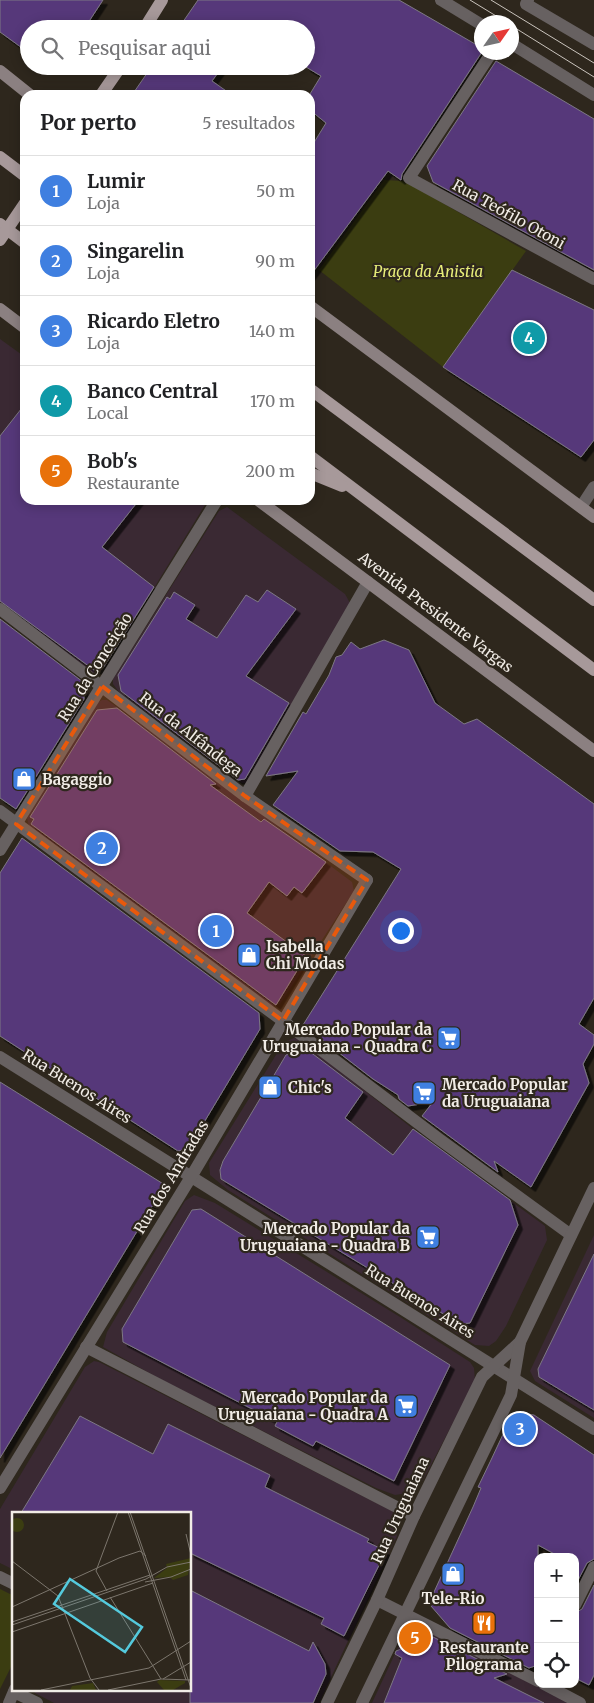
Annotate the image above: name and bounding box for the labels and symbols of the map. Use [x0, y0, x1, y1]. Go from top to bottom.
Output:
north arrow [474, 15, 519, 60]
street label: Rua Teófilo Otoni [449, 175, 569, 253]
park label: Praça da Anistia [373, 262, 483, 281]
pin: 4 [513, 319, 545, 357]
street label: Avenida Presidente Vargas [354, 547, 517, 676]
street label: Rua da Conceição [54, 609, 136, 725]
street label: Rua da Alfândega [136, 688, 246, 780]
shop icon: Bagaggio [11, 766, 37, 792]
place label: Bagaggio [42, 770, 112, 789]
pin: 2 [86, 829, 118, 867]
pin: 1 [200, 912, 232, 950]
your location [388, 918, 414, 944]
place label: Isabella Chi Modas [266, 937, 345, 973]
shop icon: Isabella Chi Modas [236, 942, 262, 968]
place label: Mercado Popular da Uruguaiana - Quadra C [263, 1020, 433, 1056]
supermarket icon: Mercado Popular da Uruguaiana - Quadra C [436, 1025, 462, 1051]
street label: Rua Buenos Aires [19, 1045, 135, 1127]
shop icon: Chic's [257, 1074, 283, 1100]
place label: Mercado Popular da Uruguaiana [442, 1075, 568, 1111]
place label: Chic's [288, 1078, 332, 1097]
supermarket icon: Mercado Popular da Uruguaiana [411, 1080, 437, 1106]
street label: Rua dos Andradas [130, 1117, 212, 1237]
place label: Mercado Popular da Uruguaiana - Quadra B [240, 1219, 411, 1255]
supermarket icon: Mercado Popular da Uruguaiana - Quadra B [415, 1224, 441, 1250]
street label: Rua Buenos Aires [362, 1260, 478, 1342]
place label: Mercado Popular da Uruguaiana - Quadra A [218, 1388, 389, 1424]
supermarket icon: Mercado Popular da Uruguaiana - Quadra A [393, 1393, 419, 1419]
pin: 3 [504, 1410, 536, 1448]
street label: Rua Uruguaiana [367, 1454, 433, 1566]
inset map [12, 1512, 191, 1690]
shop icon: Tele-Rio [440, 1561, 466, 1587]
place label: Tele-Rio [422, 1589, 485, 1608]
restaurant icon: Restaurante Pilograma [471, 1610, 497, 1636]
pin: 5 [399, 1619, 431, 1657]
place label: Restaurante Pilograma [439, 1638, 529, 1674]

